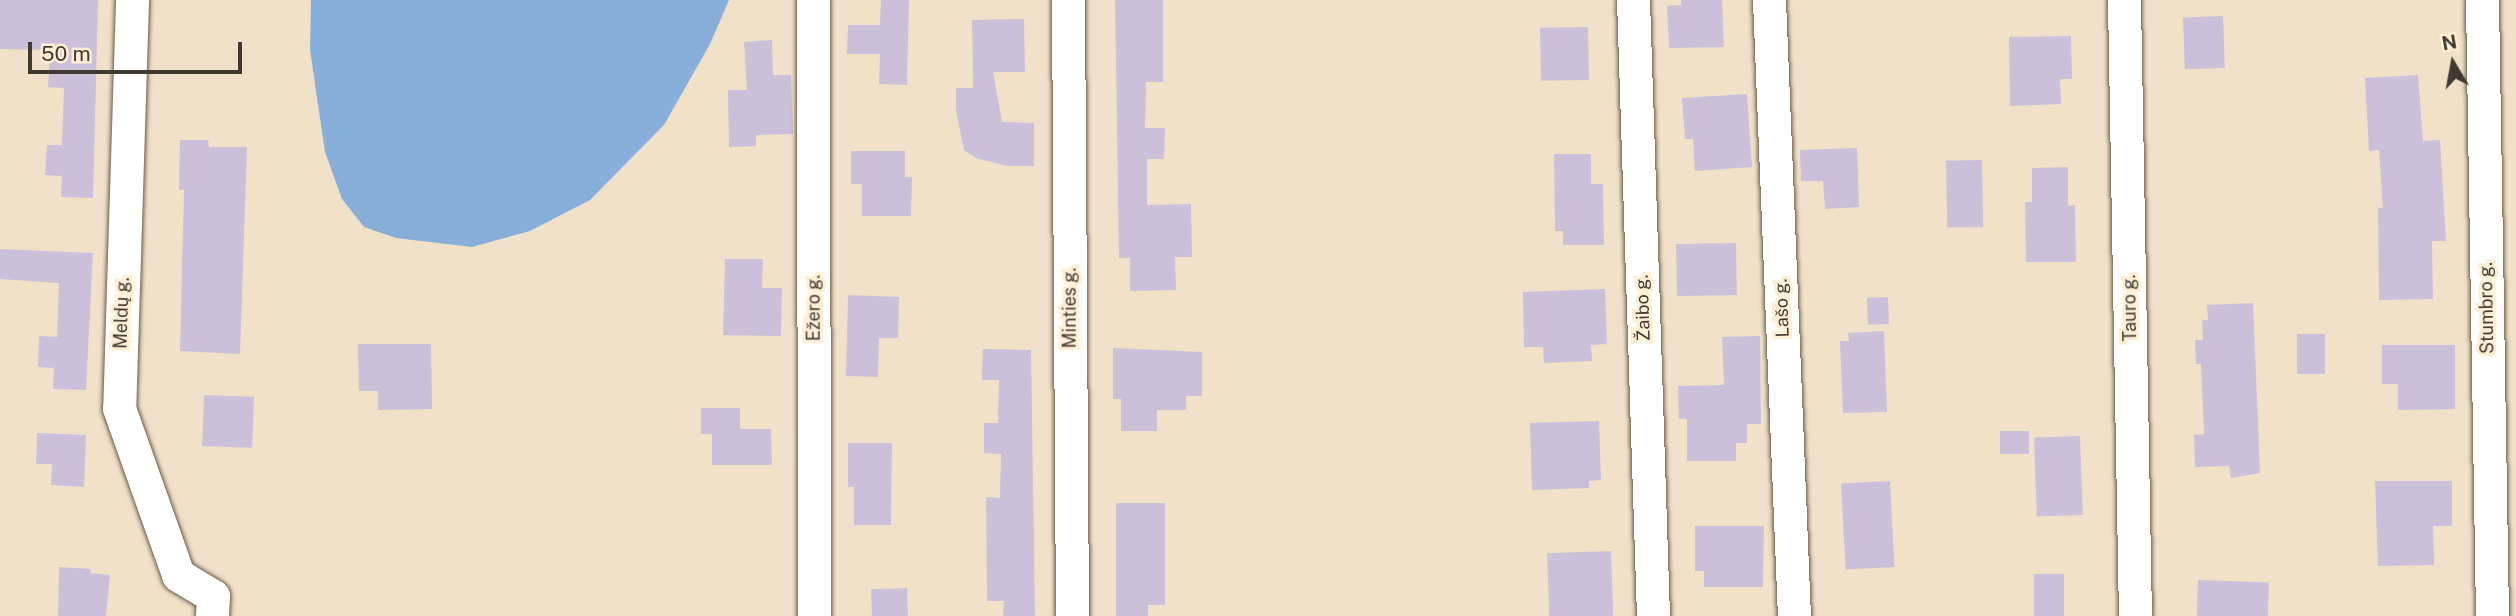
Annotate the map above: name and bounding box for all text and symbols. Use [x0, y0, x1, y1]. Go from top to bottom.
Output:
scale bar [32, 28, 245, 72]
north arrow [2418, 28, 2488, 98]
text: N [2440, 30, 2459, 54]
text: 50 m [41, 41, 91, 66]
street label: Stumbro g. [2475, 262, 2499, 354]
street label: Minties g. [1059, 268, 1081, 348]
street label: Žaibo g. [1631, 274, 1655, 342]
street label: Tauro g. [2119, 274, 2141, 342]
street label: Ežero g. [803, 275, 825, 341]
street label: Meldų g. [110, 277, 134, 349]
street label: Lašo g. [1770, 278, 1794, 338]

